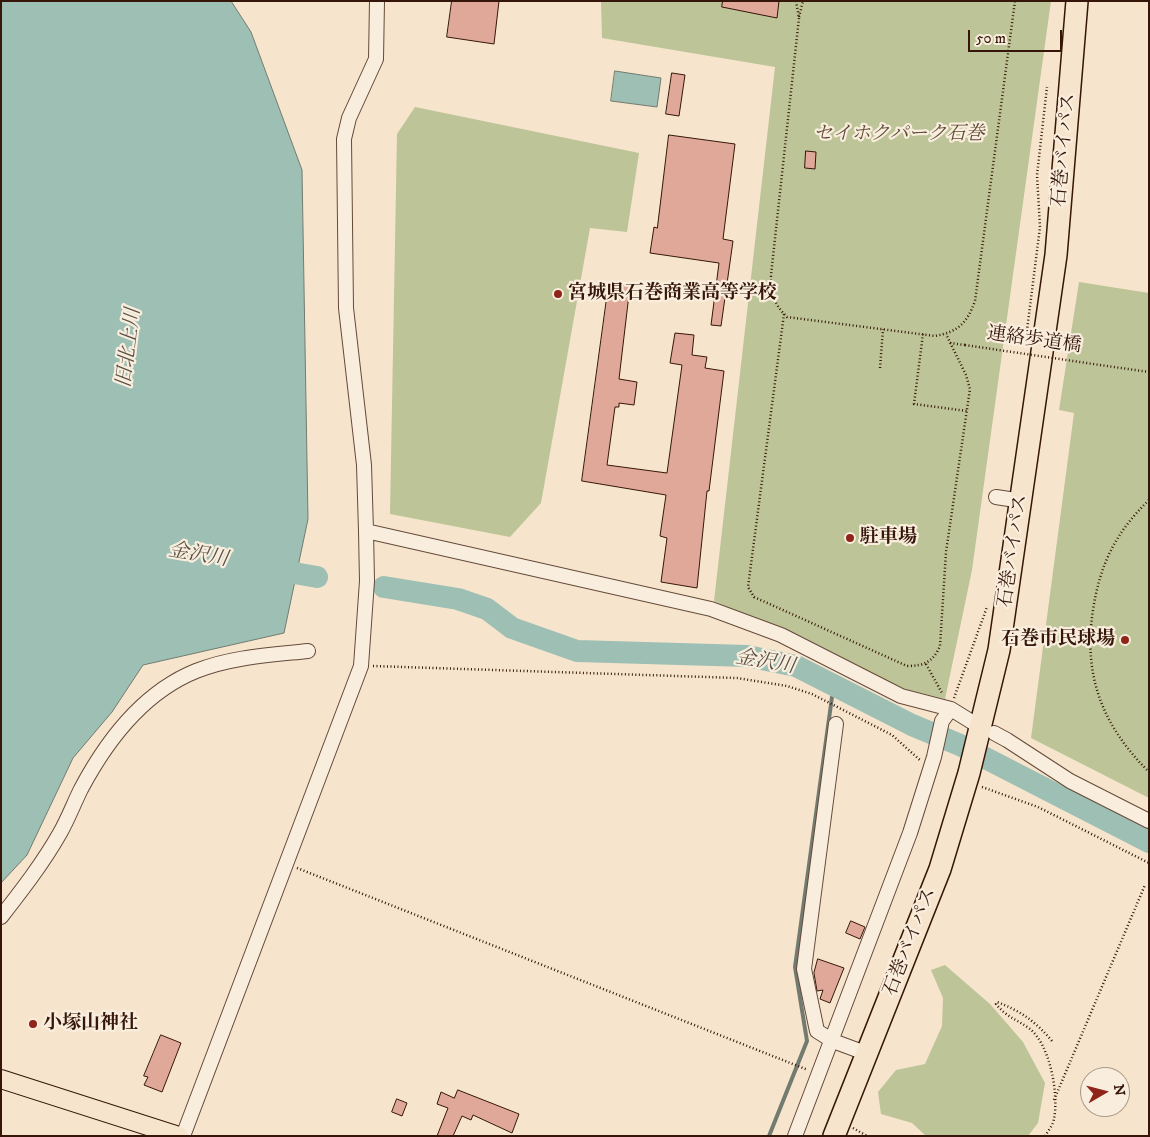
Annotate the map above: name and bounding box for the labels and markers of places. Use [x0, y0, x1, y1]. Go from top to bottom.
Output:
place label: 宮城県石巻商業高等学校 [568, 283, 777, 305]
marker: 宮城県石巻商業高等学校 [552, 288, 564, 300]
place label: 駐車場 [860, 527, 917, 549]
marker: 駐車場 [844, 532, 856, 544]
place label: 石巻市民球場 [1001, 629, 1115, 651]
marker: 石巻市民球場 [1119, 634, 1131, 646]
place label: 小塚山神社 [43, 1013, 138, 1035]
marker: 小塚山神社 [27, 1018, 39, 1030]

